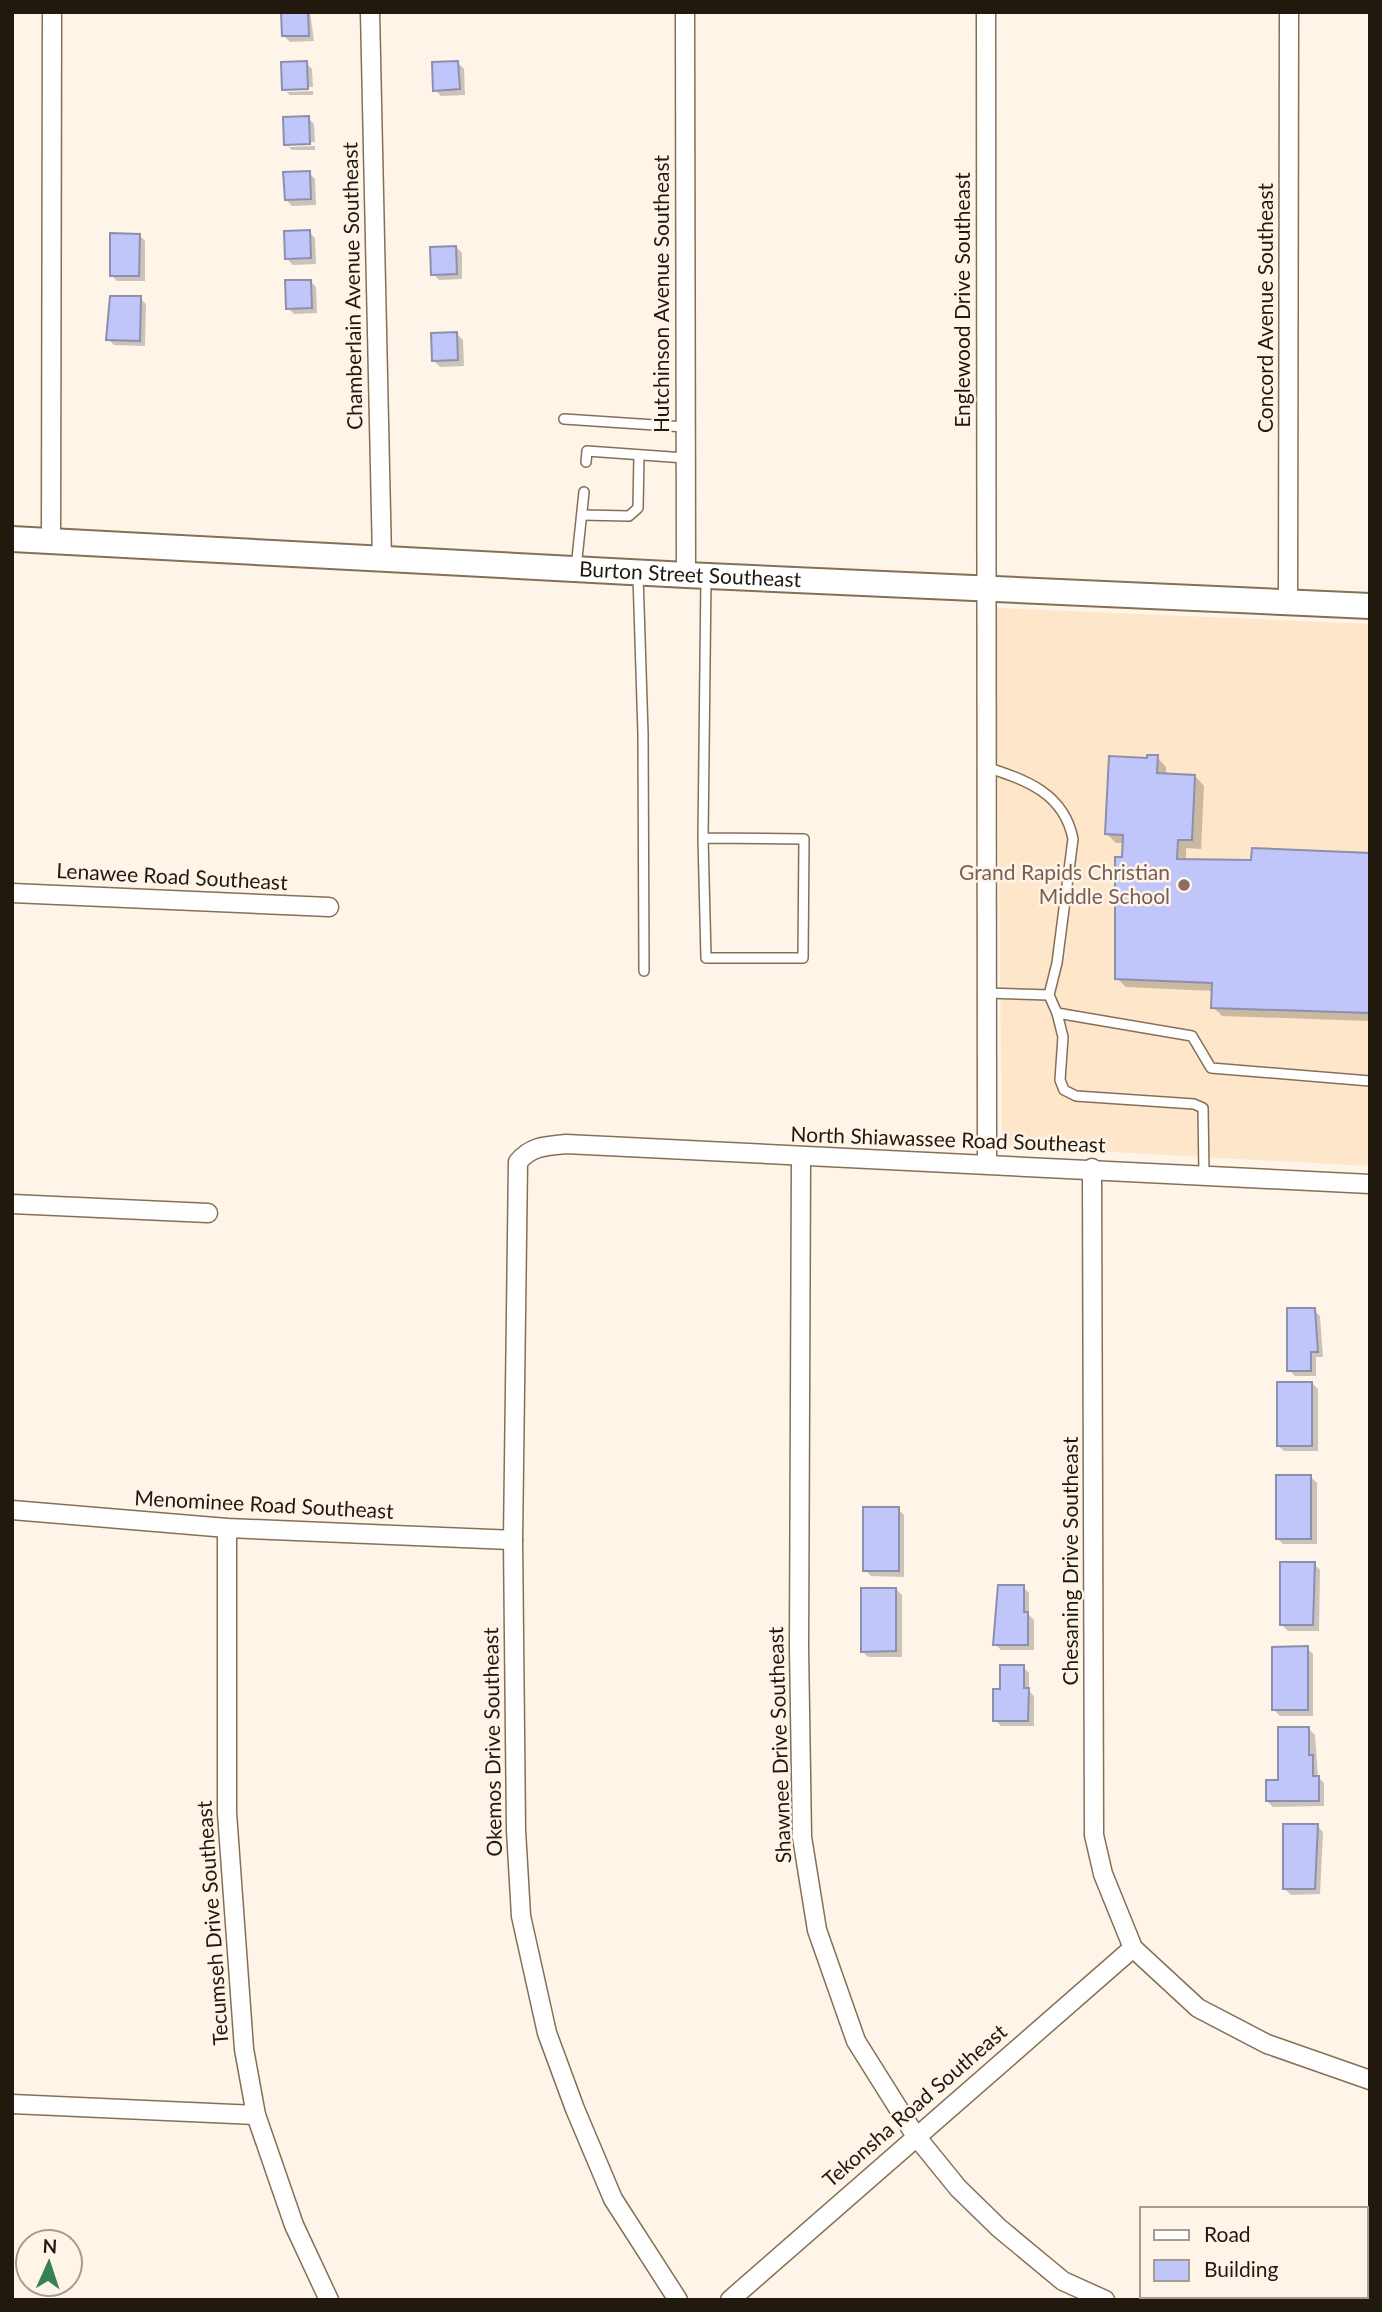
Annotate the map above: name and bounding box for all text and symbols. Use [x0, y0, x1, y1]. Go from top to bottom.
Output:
street label: Chamberlain Avenue Southeast [336, 141, 367, 430]
street label: Hutchinson Avenue Southeast [648, 154, 673, 433]
street label: Englewood Drive Southeast [949, 172, 974, 428]
street label: Concord Avenue Southeast [1252, 182, 1277, 433]
street label: Burton Street Southeast [578, 555, 802, 591]
street label: Lenawee Road Southeast [56, 857, 289, 894]
place label: Grand Rapids Christian Middle School [959, 859, 1170, 908]
marker: Grand Rapids Christian Middle School [1176, 877, 1192, 893]
street label: North Shiawassee Road Southeast [790, 1121, 1106, 1157]
street label: Chesaning Drive Southeast [1057, 1436, 1082, 1685]
street label: Menominee Road Southeast [134, 1484, 395, 1523]
street label: Shawnee Drive Southeast [762, 1626, 795, 1864]
street label: Okemos Drive Southeast [477, 1627, 506, 1857]
street label: Tecumseh Drive Southeast [190, 1800, 233, 2046]
street label: Tekonsha Road Southeast [817, 2018, 1011, 2192]
legend [1140, 2207, 1368, 2298]
text: Road [1204, 2221, 1251, 2246]
north arrow [14, 2228, 84, 2298]
text: N [42, 2234, 58, 2257]
text: Building [1204, 2256, 1279, 2281]

